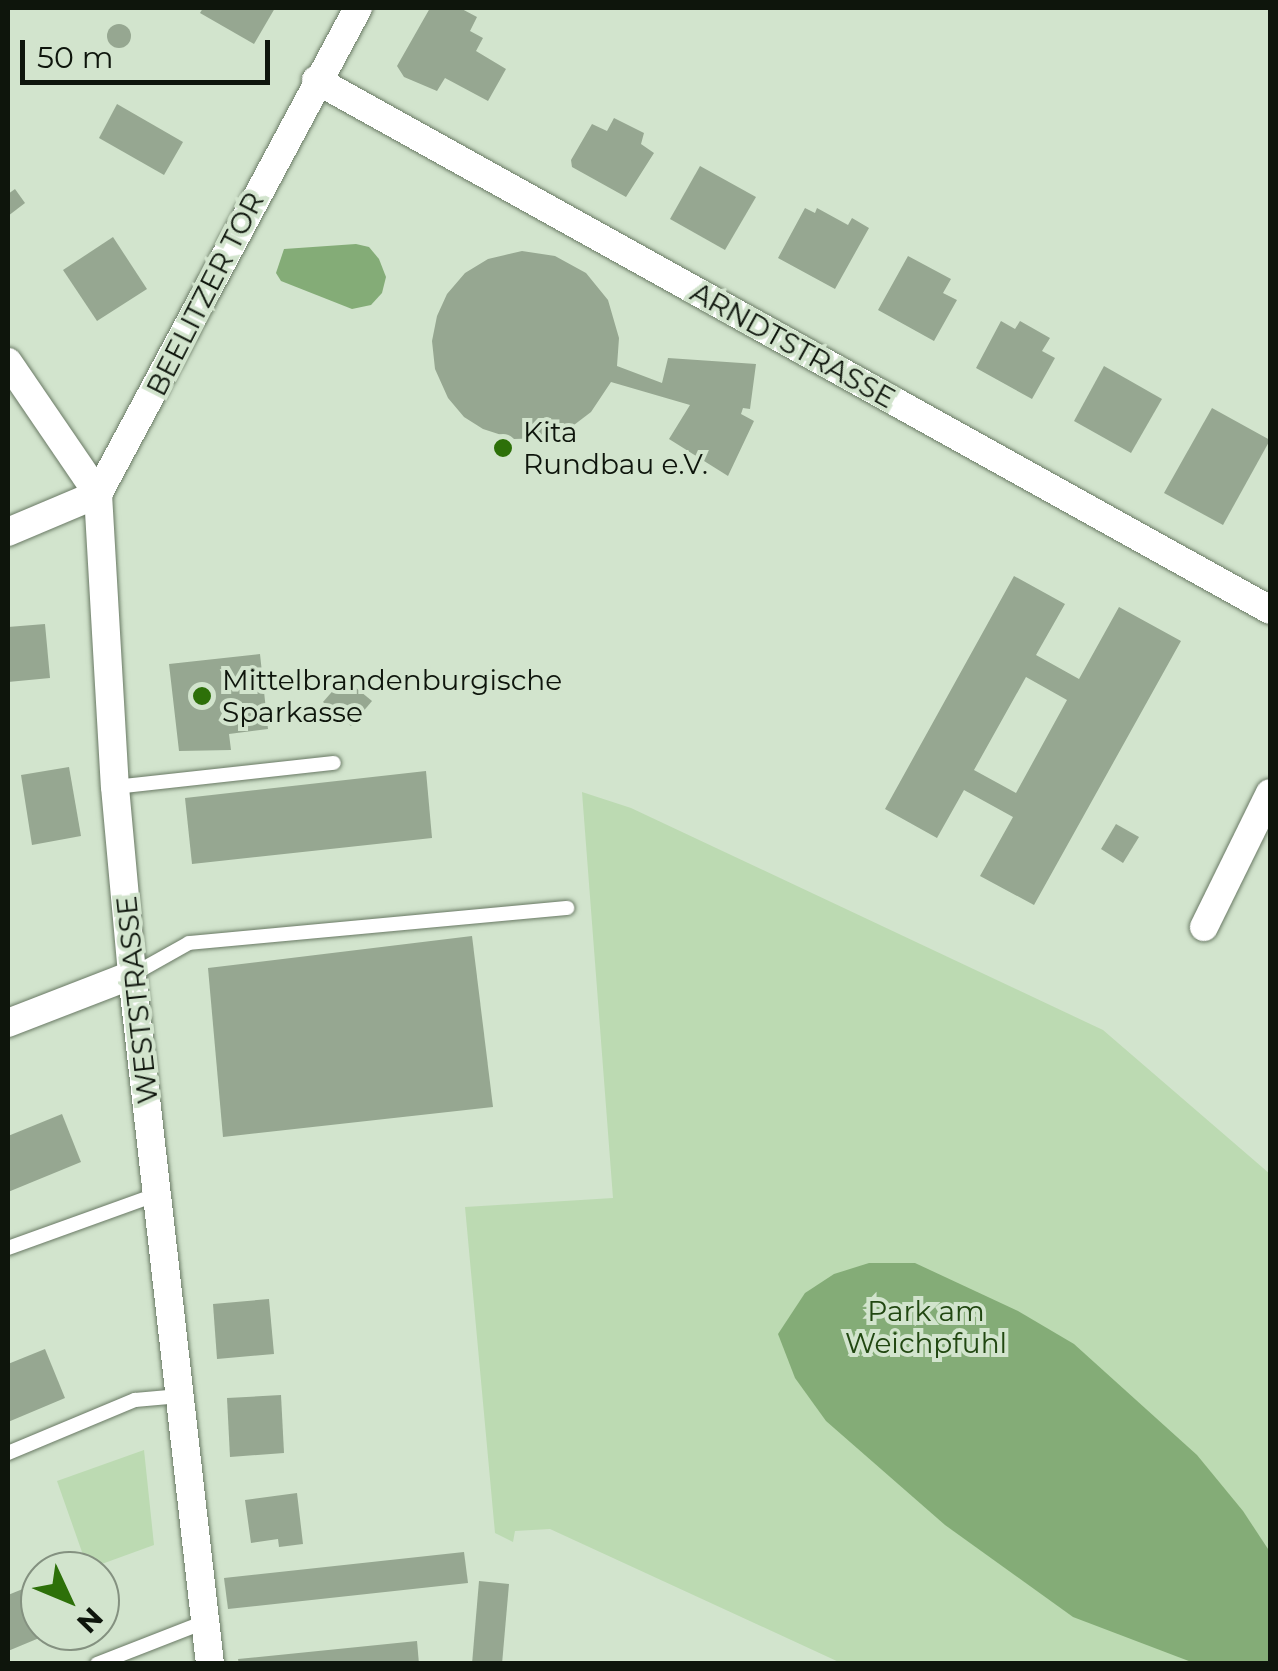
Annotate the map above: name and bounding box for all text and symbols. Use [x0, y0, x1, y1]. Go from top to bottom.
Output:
scale bar [25, 20, 275, 82]
text: 50 m [37, 39, 114, 76]
street label: BEELITZER TOR [139, 187, 271, 401]
street label: ARNDTSTRASSE [685, 275, 901, 415]
place label: Kita Rundbau e.V. [523, 415, 708, 481]
marker: Kita Rundbau e.V. [492, 437, 514, 459]
place label: Mittelbrandenburgische Sparkasse [222, 663, 562, 729]
marker: Mittelbrandenburgische Sparkasse [191, 685, 213, 707]
street label: WESTSTRASSE [109, 895, 165, 1105]
park label: Park am Weichpfuhl [845, 1294, 1007, 1360]
north arrow [20, 1551, 120, 1651]
text: N [70, 1601, 110, 1640]

